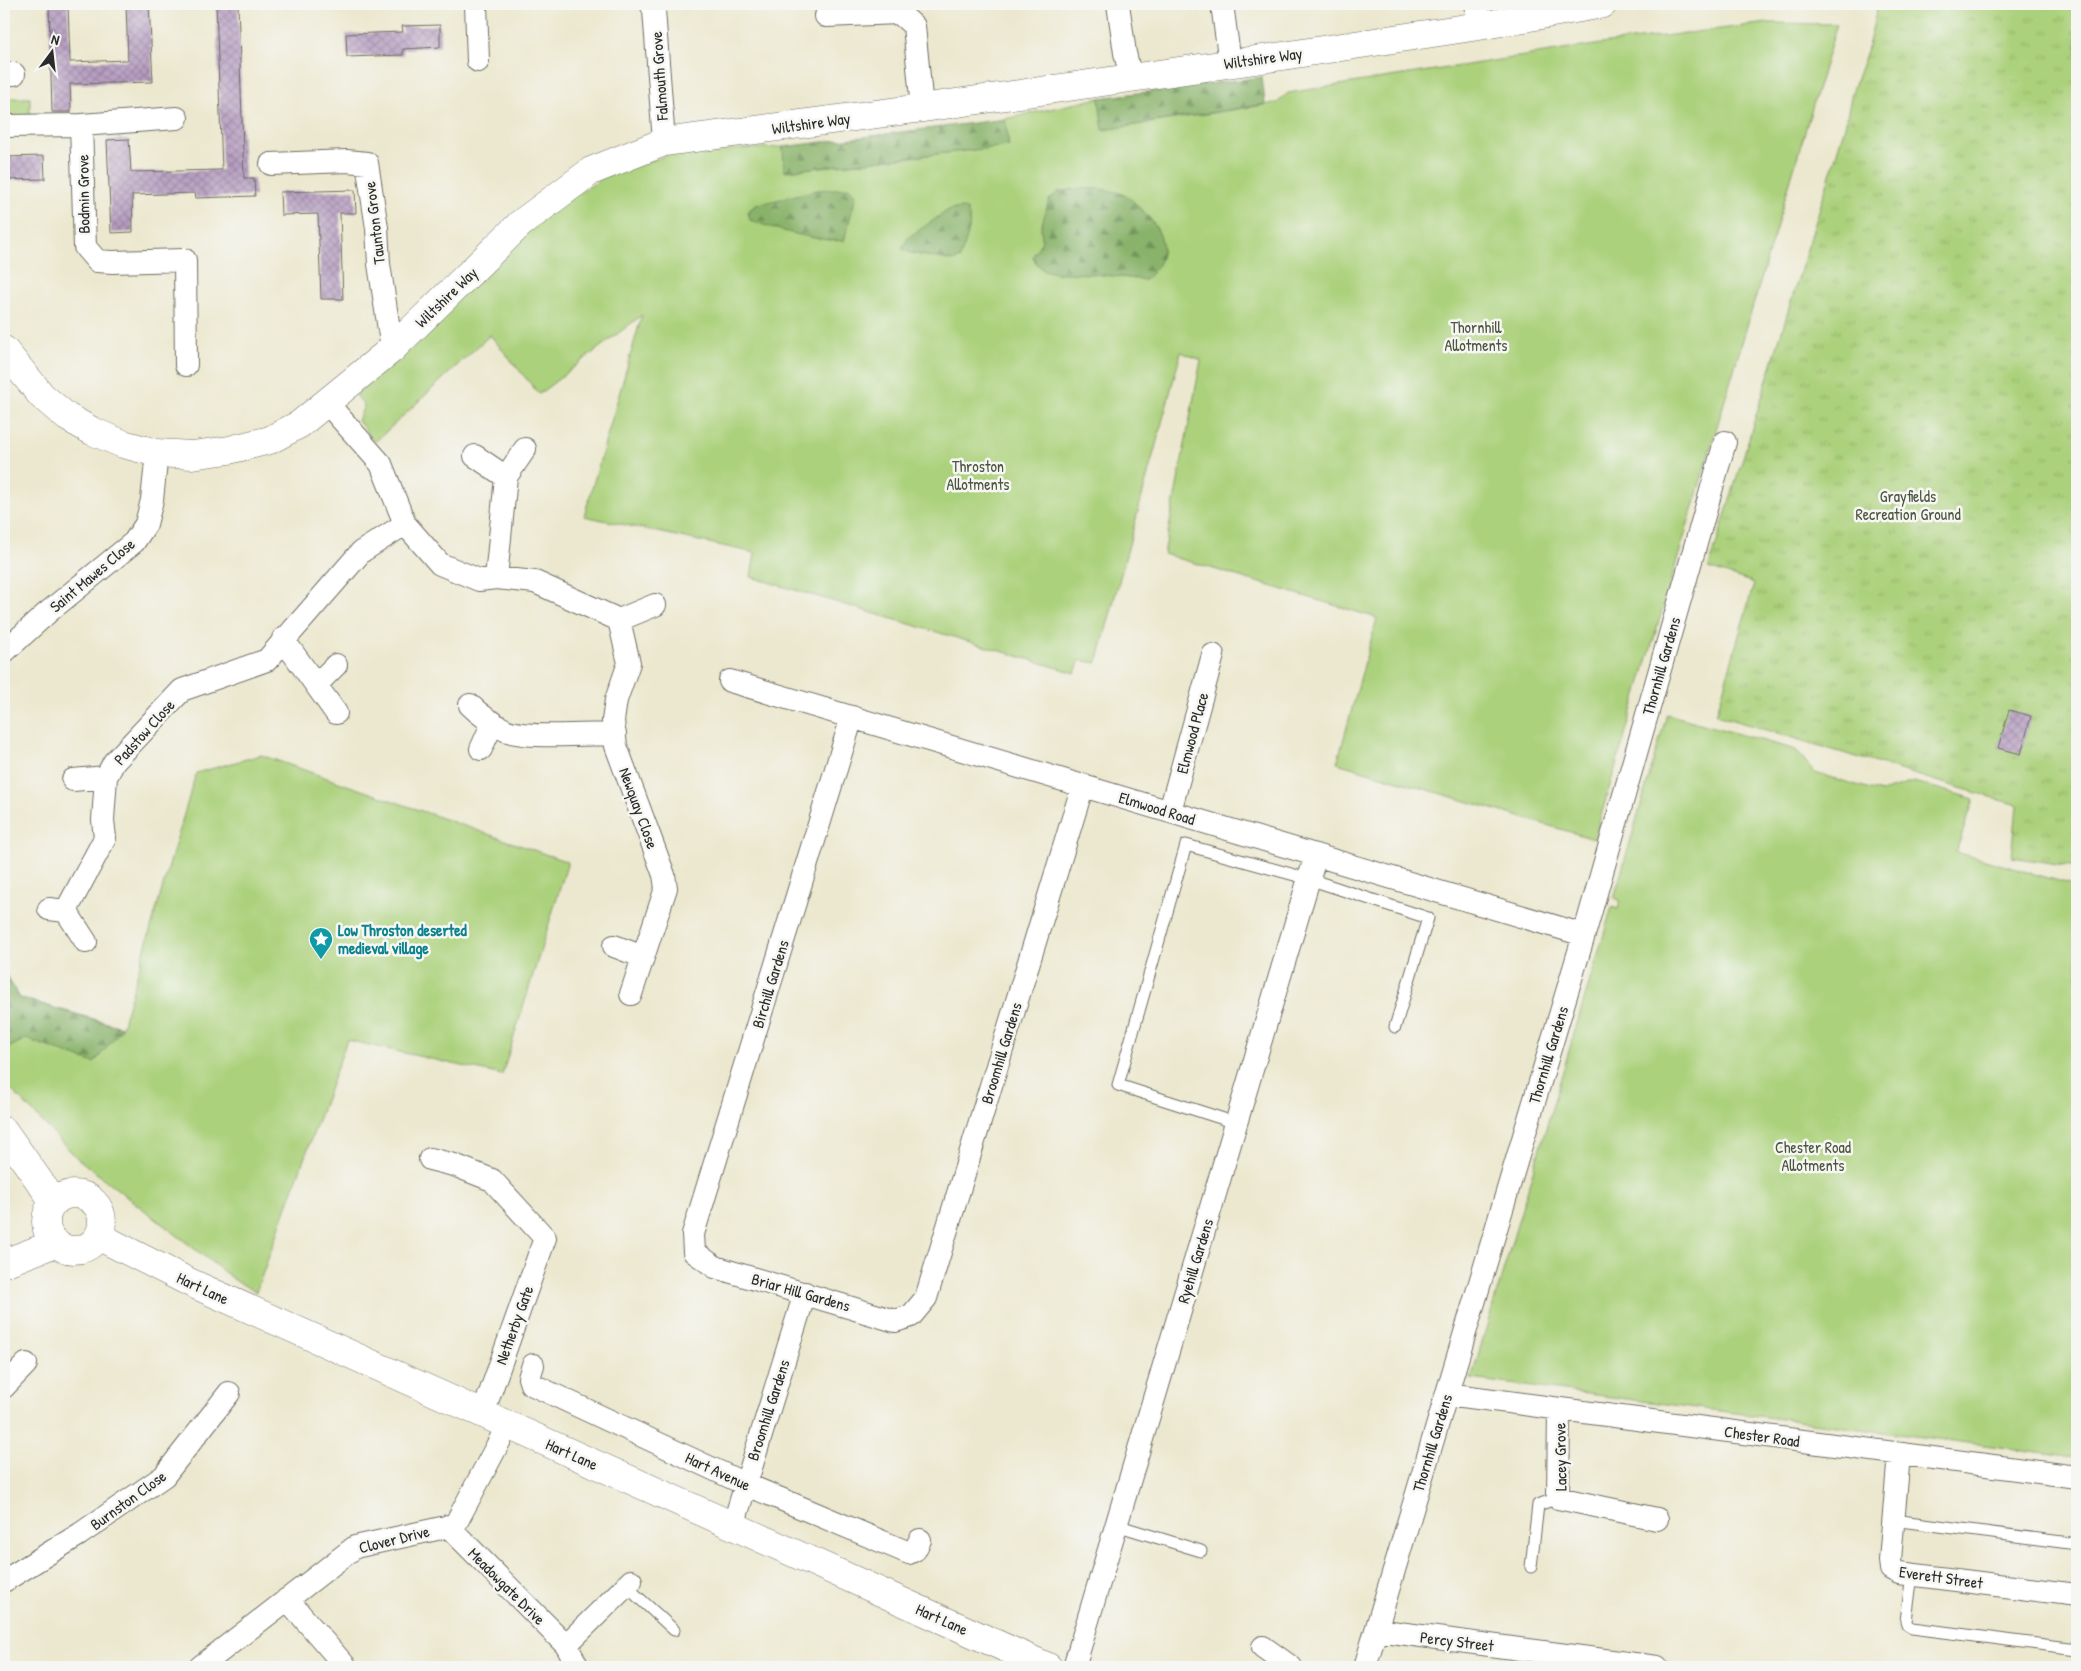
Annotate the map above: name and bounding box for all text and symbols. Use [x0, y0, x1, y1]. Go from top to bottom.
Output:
north arrow [28, 28, 78, 78]
text: N [49, 29, 62, 49]
street label: Falmouth Grove [645, 30, 673, 122]
street label: Wiltshire Way [1222, 42, 1304, 74]
street label: Wiltshire Way [770, 107, 852, 139]
street label: Bodmin Grove [71, 154, 95, 234]
street label: Taunton Grove [358, 180, 390, 266]
street label: Wiltshire Way [410, 262, 482, 332]
park label: Thornhill Allotments [1445, 316, 1507, 356]
park label: Throston Allotments [947, 455, 1009, 495]
park label: Grayfields Recreation Ground [1855, 485, 1961, 525]
street label: Saint Mawes Close [45, 532, 140, 617]
street label: Thornhill Gardens [1636, 614, 1686, 718]
street label: Elmwood Place [1171, 689, 1214, 776]
street label: Padstow Close [109, 694, 180, 770]
street label: Newquay Close [614, 764, 664, 852]
street label: Elmwood Road [1116, 786, 1198, 830]
place label: Low Throston deserted medieval village [338, 919, 467, 960]
place icon: Low Throston deserted medieval village [308, 926, 334, 960]
street label: Birchill Gardens [746, 937, 794, 1031]
street label: Broomhill Gardens [975, 1000, 1027, 1106]
street label: Thornhill Gardens [1523, 1003, 1573, 1107]
park label: Chester Road Allotments [1775, 1136, 1851, 1176]
street label: Ryehill Gardens [1172, 1216, 1218, 1306]
street label: Hart Lane [173, 1266, 233, 1310]
street label: Briar Hill Gardens [749, 1267, 853, 1317]
street label: Netherby Gate [490, 1282, 539, 1368]
street label: Broomhill Gardens [741, 1357, 795, 1463]
street label: Thornhill Gardens [1407, 1391, 1457, 1495]
street label: Chester Road [1723, 1420, 1801, 1452]
street label: Lacey Grove [1548, 1422, 1572, 1491]
street label: Hart Lane [542, 1433, 602, 1475]
street label: Hart Avenue [682, 1446, 755, 1496]
street label: Burnston Close [86, 1465, 171, 1535]
street label: Clover Drive [356, 1519, 432, 1558]
street label: Meadowgate Drive [463, 1542, 551, 1630]
street label: Everett Street [1898, 1560, 1985, 1594]
street label: Hart Lane [912, 1598, 972, 1640]
street label: Percy Street [1419, 1626, 1496, 1656]

